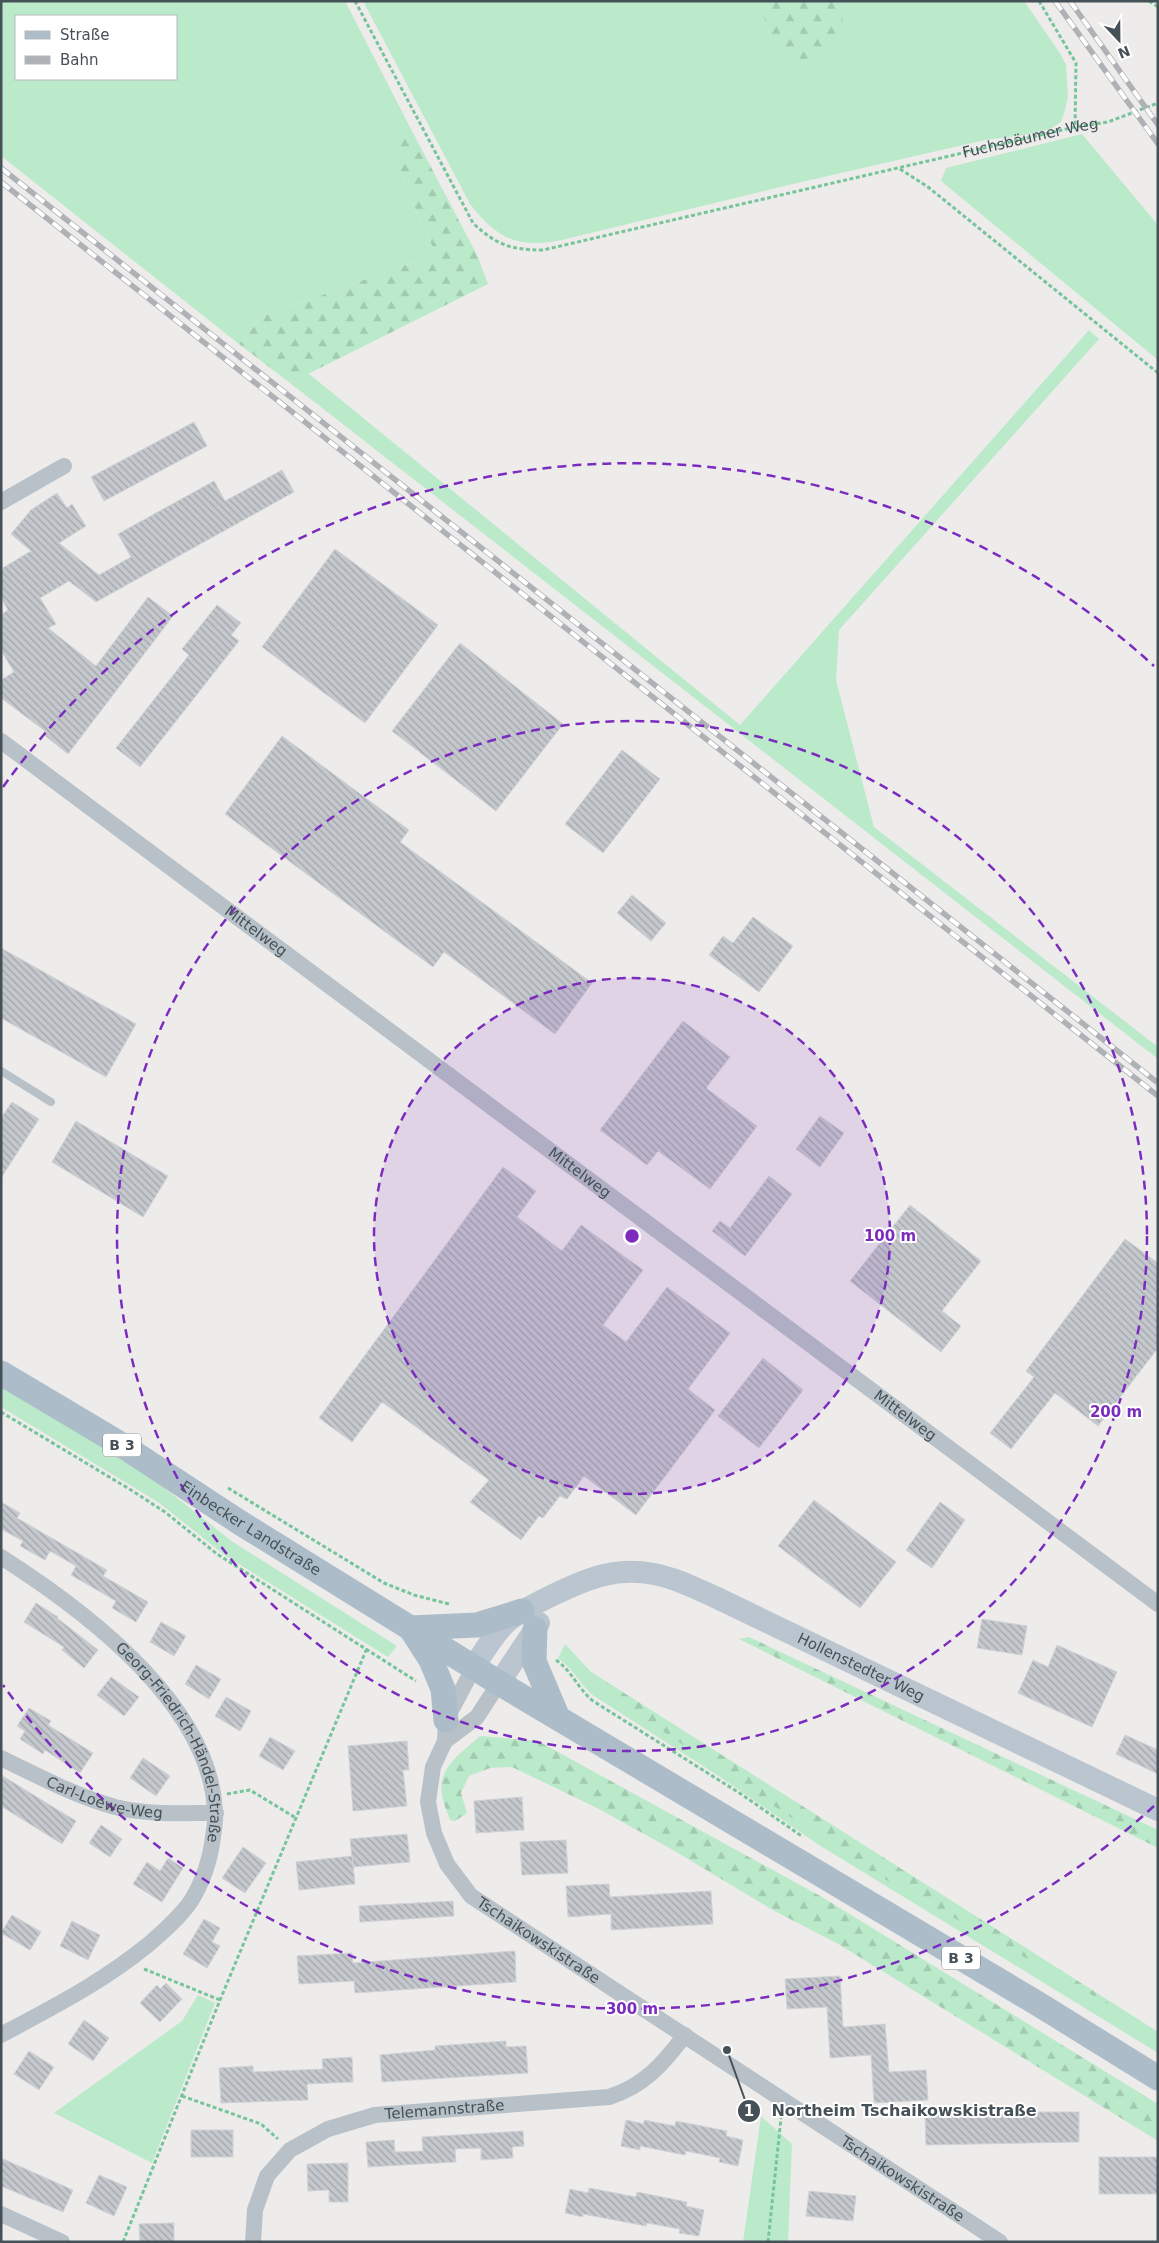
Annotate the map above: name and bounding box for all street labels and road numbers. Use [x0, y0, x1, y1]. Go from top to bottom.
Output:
street label: Fuchsbäumer Weg [961, 115, 1099, 162]
street label: Mittelweg [221, 902, 291, 960]
street label: Mittelweg [545, 1144, 615, 1202]
street label: Mittelweg [870, 1386, 940, 1445]
road number: B 3 [103, 1434, 141, 1456]
street label: Einbecker Landstraße [177, 1477, 324, 1579]
street label: Hollenstedter Weg [795, 1629, 928, 1705]
street label: Georg-Friedrich-Händel-Straße [112, 1638, 224, 1844]
street label: Carl-Loewe-Weg [43, 1772, 163, 1822]
street label: Tschaikowskistraße [473, 1893, 603, 1988]
road number: B 3 [942, 1946, 980, 1970]
street label: Telemannstraße [383, 2096, 505, 2123]
street label: Tschaikowskistraße [836, 2132, 968, 2226]

